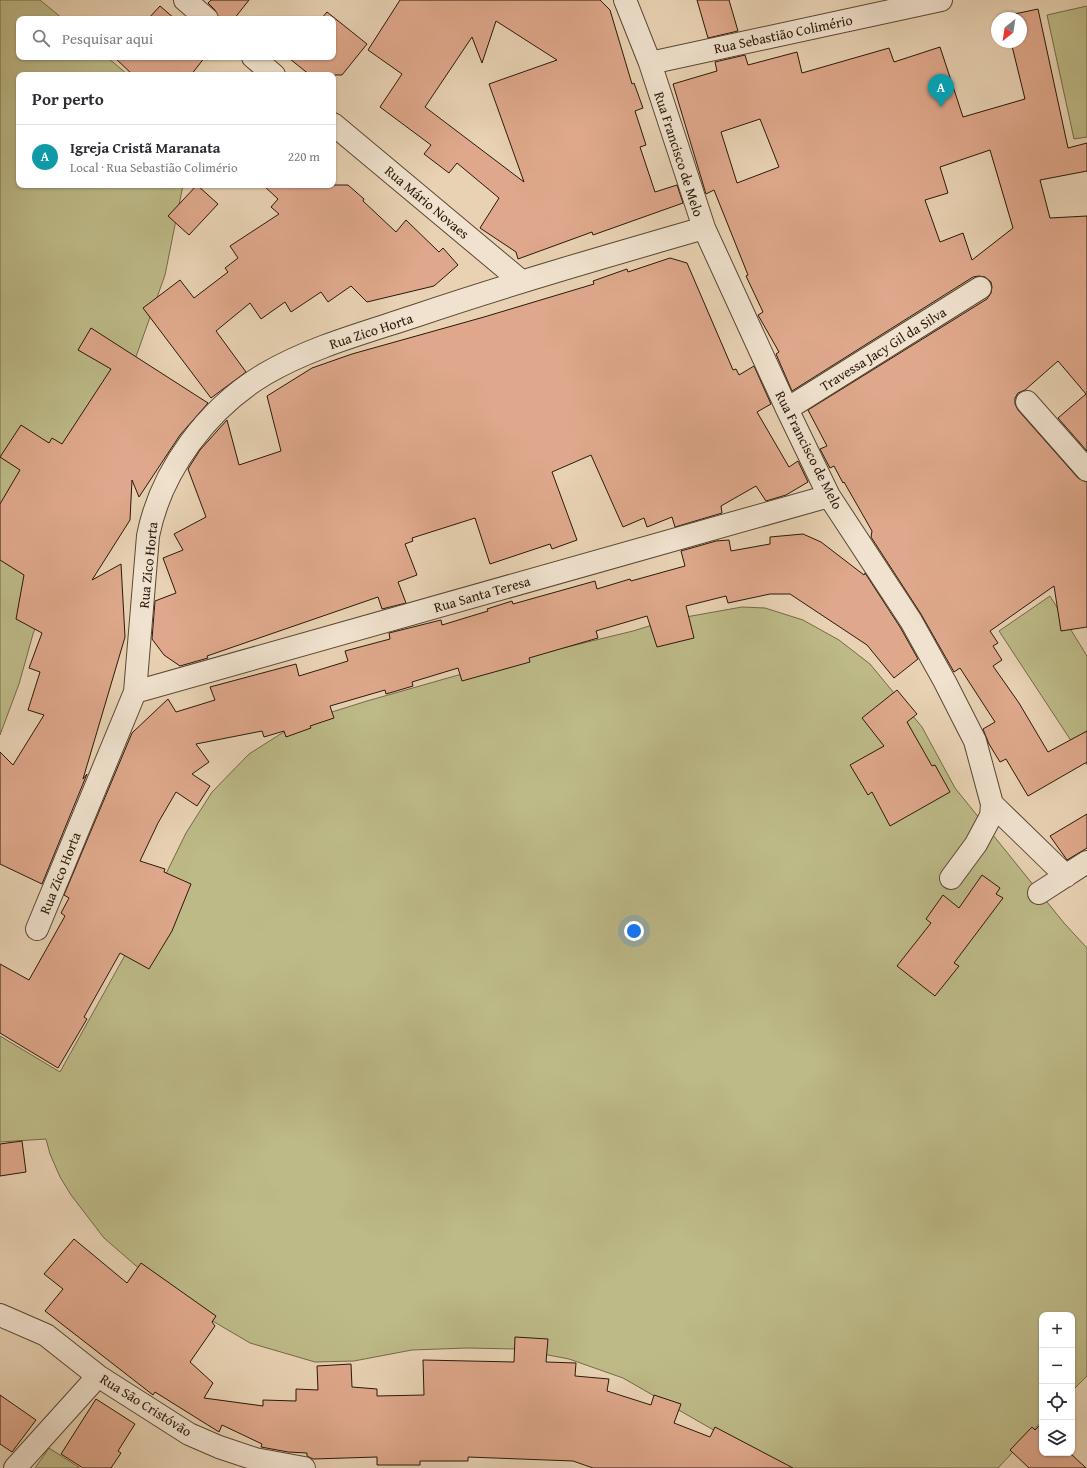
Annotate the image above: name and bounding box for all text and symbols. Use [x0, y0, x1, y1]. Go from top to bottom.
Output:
street label: Rua Sebastião Colimério [712, 10, 854, 58]
north arrow [991, 12, 1027, 48]
search box [16, 16, 336, 60]
icon: search [30, 27, 52, 49]
text: Pesquisar aqui [62, 28, 153, 49]
pin: A [928, 74, 954, 107]
text: Por perto [32, 86, 104, 111]
street label: Rua Francisco de Melo [649, 89, 709, 219]
text: Igreja Cristã Maranata [70, 137, 221, 158]
text: A [41, 147, 49, 166]
text: 220 m [288, 147, 320, 166]
text: Local · Rua Sebastião Colimério [70, 158, 238, 177]
street label: Rua Mário Novaes [380, 161, 474, 243]
street label: Travessa Jacy Gil da Silva [816, 302, 950, 396]
street label: Rua Zico Horta [327, 308, 416, 354]
street label: Rua Francisco de Melo [770, 387, 848, 513]
street label: Rua Zico Horta [134, 520, 163, 609]
street label: Rua Santa Teresa [431, 571, 533, 617]
street label: Rua Zico Horta [34, 829, 86, 917]
your location [624, 921, 644, 941]
map controls [1039, 1312, 1075, 1456]
button: + [1039, 1312, 1075, 1348]
button: − [1039, 1348, 1075, 1384]
street label: Rua São Cristóvão [96, 1369, 196, 1441]
button: locate [1039, 1384, 1075, 1420]
button: layers [1039, 1420, 1075, 1456]

